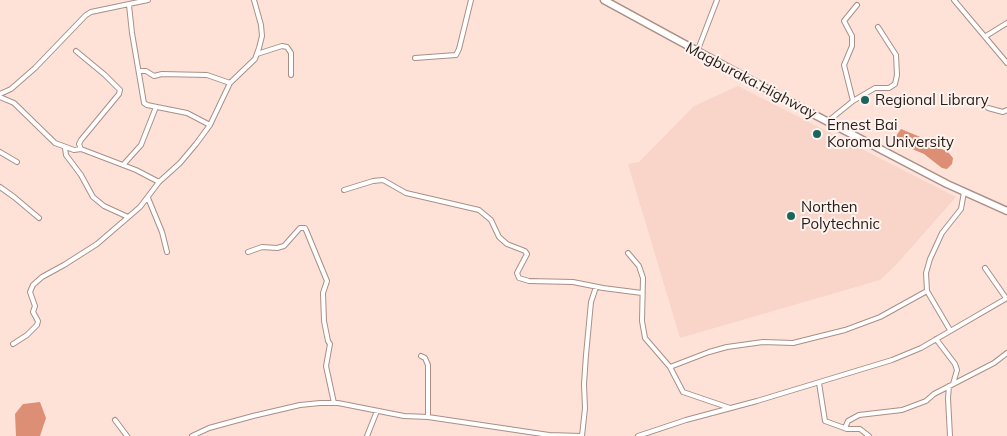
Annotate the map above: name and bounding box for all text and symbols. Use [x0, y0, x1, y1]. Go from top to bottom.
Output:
street label: Magburaka Highway [682, 39, 820, 123]
place label: Regional Library [875, 91, 989, 109]
marker: Regional Library [859, 94, 871, 106]
place label: Ernest Bai Koroma University [827, 116, 954, 151]
marker: Ernest Bai Koroma University [811, 128, 823, 140]
place label: Northen Polytechnic [801, 198, 880, 233]
marker: Northen Polytechnic [785, 210, 797, 222]

